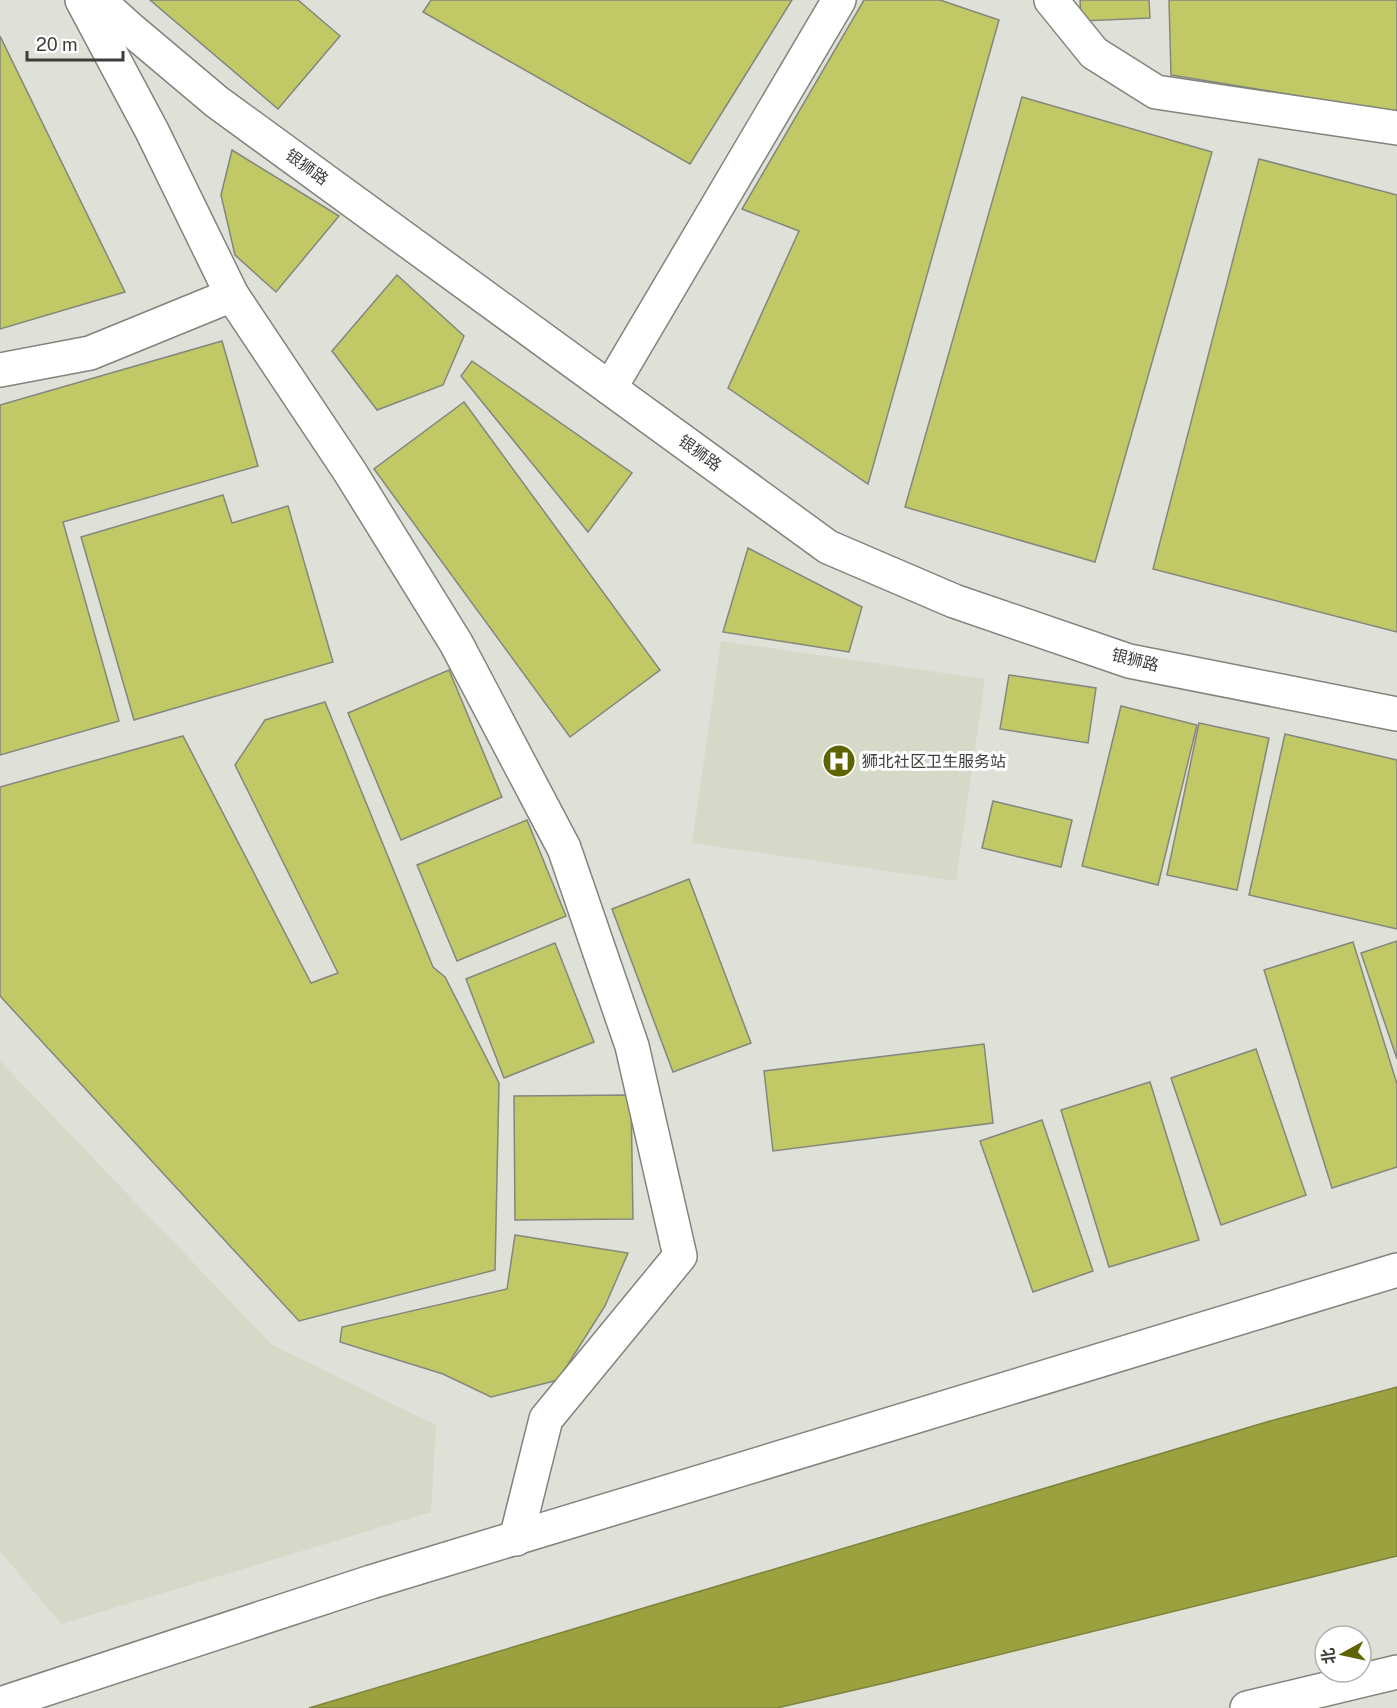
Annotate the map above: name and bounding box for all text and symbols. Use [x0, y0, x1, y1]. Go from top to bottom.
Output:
scale bar [27, 24, 123, 62]
text: 20 m [36, 34, 78, 55]
street label: 银狮路 [282, 145, 332, 189]
street label: 银狮路 [675, 431, 725, 475]
street label: 银狮路 [1109, 645, 1161, 675]
hospital icon: 狮北社区卫生服务站 [821, 743, 857, 779]
place label: 狮北社区卫生服务站 [862, 752, 1006, 771]
north arrow [1313, 1624, 1373, 1684]
text: 北 [1318, 1647, 1339, 1665]

